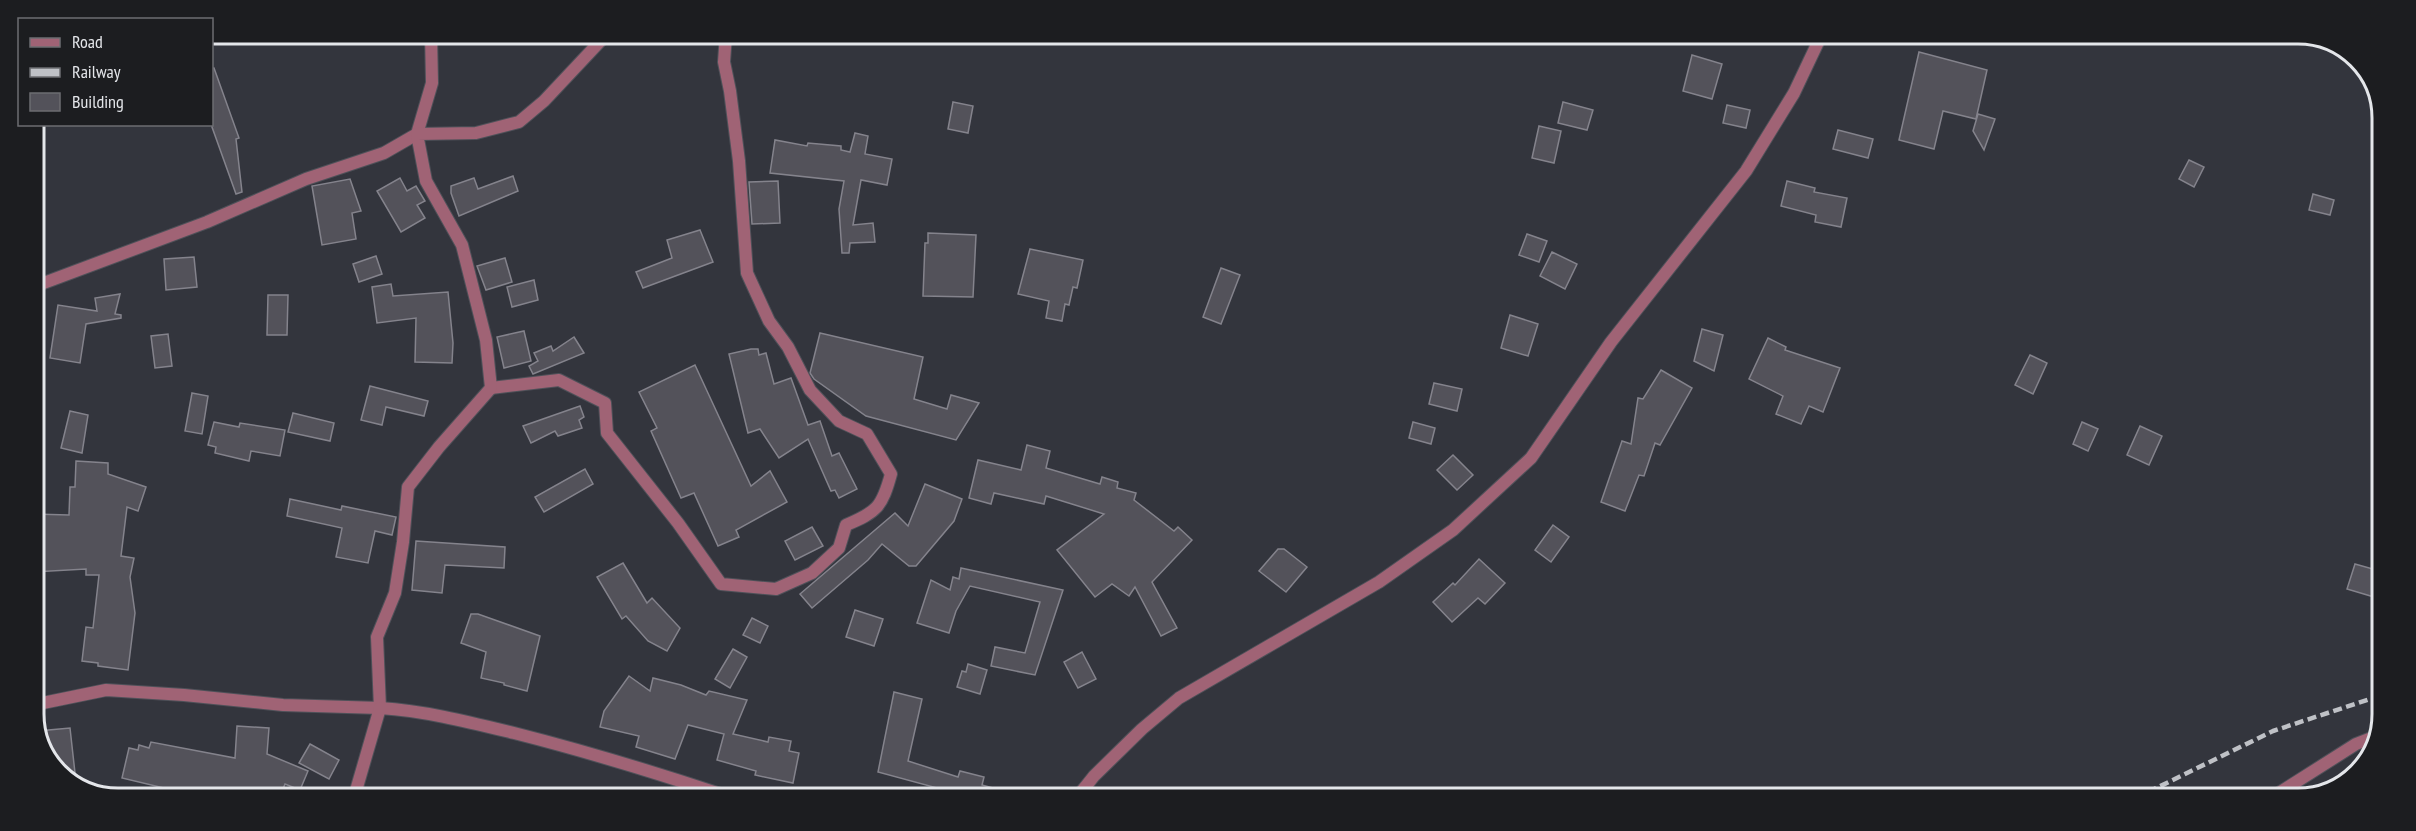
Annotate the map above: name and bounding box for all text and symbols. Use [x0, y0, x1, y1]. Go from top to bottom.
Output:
legend [18, 18, 213, 126]
text: Road [72, 30, 103, 53]
text: Railway [72, 60, 121, 83]
text: Building [72, 90, 124, 113]

